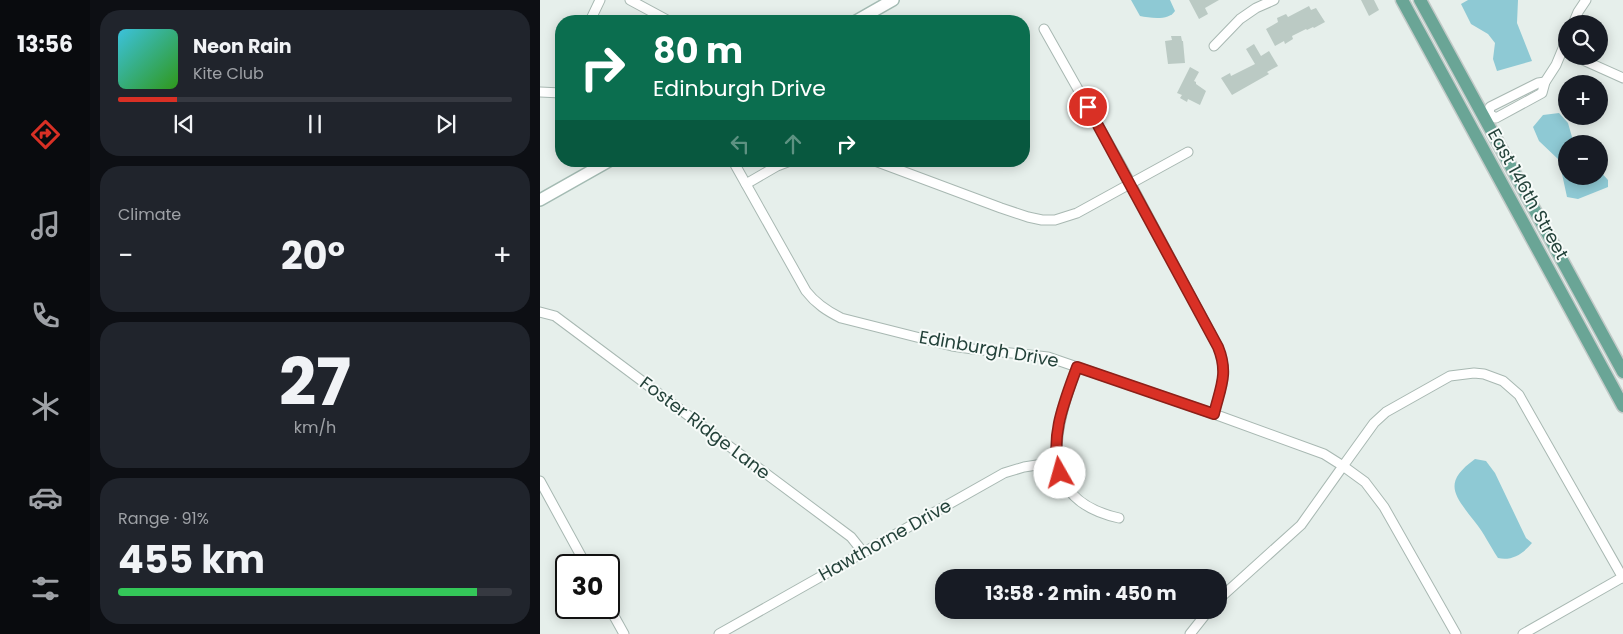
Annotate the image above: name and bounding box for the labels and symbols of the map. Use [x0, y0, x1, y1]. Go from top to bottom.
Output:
pin [1067, 86, 1109, 128]
street label: East 146th Street [1482, 124, 1575, 264]
street label: Edinburgh Drive [917, 324, 1061, 373]
street label: Foster Ridge Lane [635, 370, 776, 485]
position arrow [1033, 446, 1085, 498]
street label: Hawthorne Drive [814, 493, 956, 586]
speed limit sign: 30 [555, 554, 620, 619]

